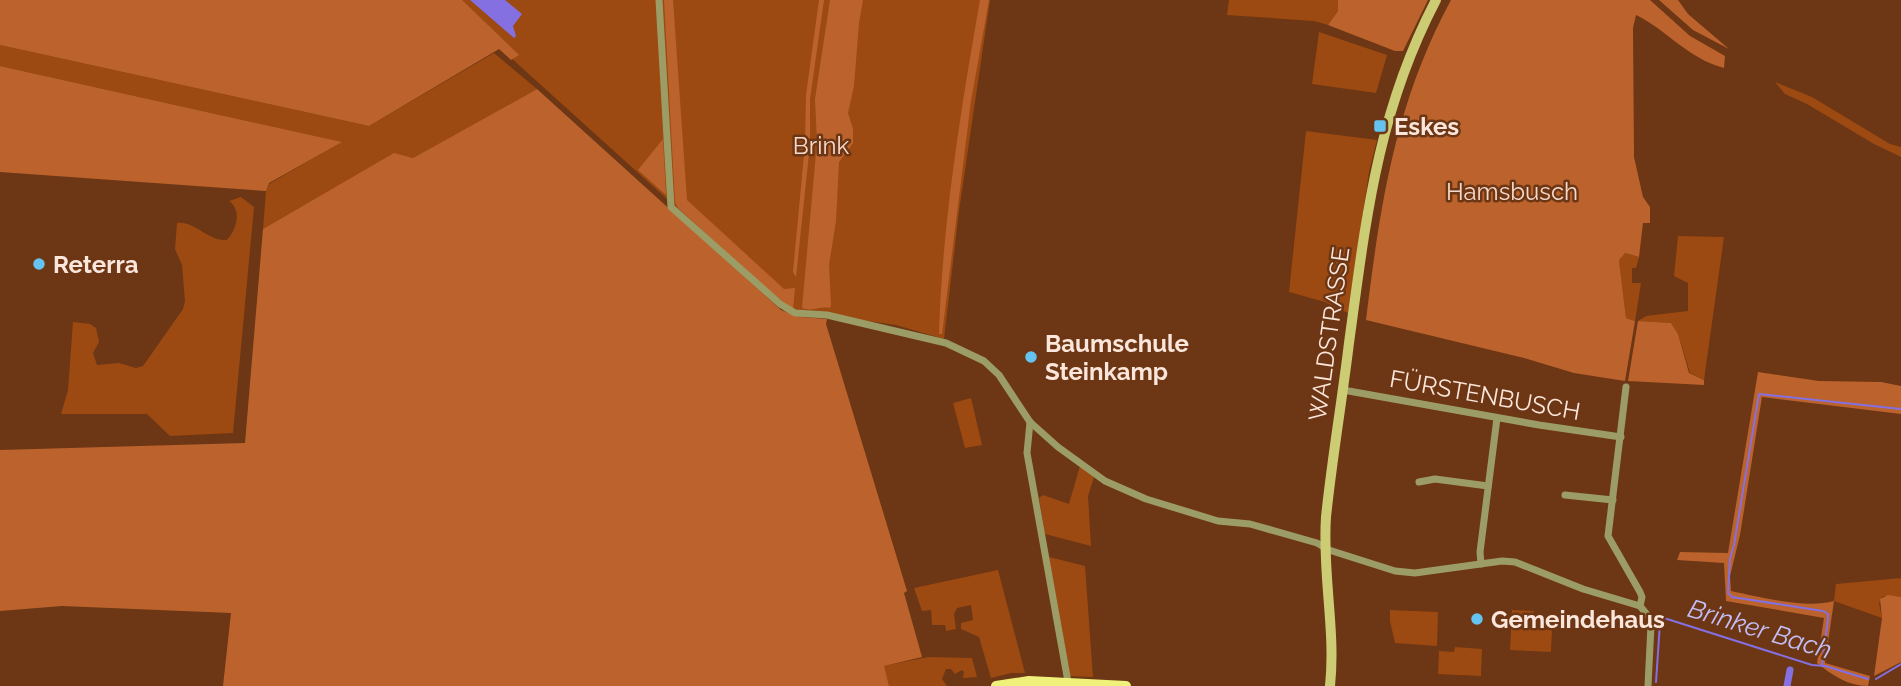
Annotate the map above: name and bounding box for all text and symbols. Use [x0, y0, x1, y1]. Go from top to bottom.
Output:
place label: Eskes [1394, 112, 1459, 141]
marker: Eskes [1372, 118, 1388, 134]
park label: Brink [793, 131, 849, 160]
park label: Hamsbusch [1446, 177, 1578, 206]
street label: WALDSTRASSE [1302, 245, 1356, 423]
place label: Reterra [53, 250, 139, 279]
marker: Reterra [31, 256, 47, 272]
place label: Baumschule Steinkamp [1045, 329, 1189, 386]
marker: Baumschule Steinkamp [1023, 349, 1039, 365]
street label: FÜRSTENBUSCH [1387, 364, 1583, 426]
water label: Brinker Bach [1685, 593, 1835, 665]
place label: Gemeindehaus [1491, 605, 1665, 634]
marker: Gemeindehaus [1469, 611, 1485, 627]

